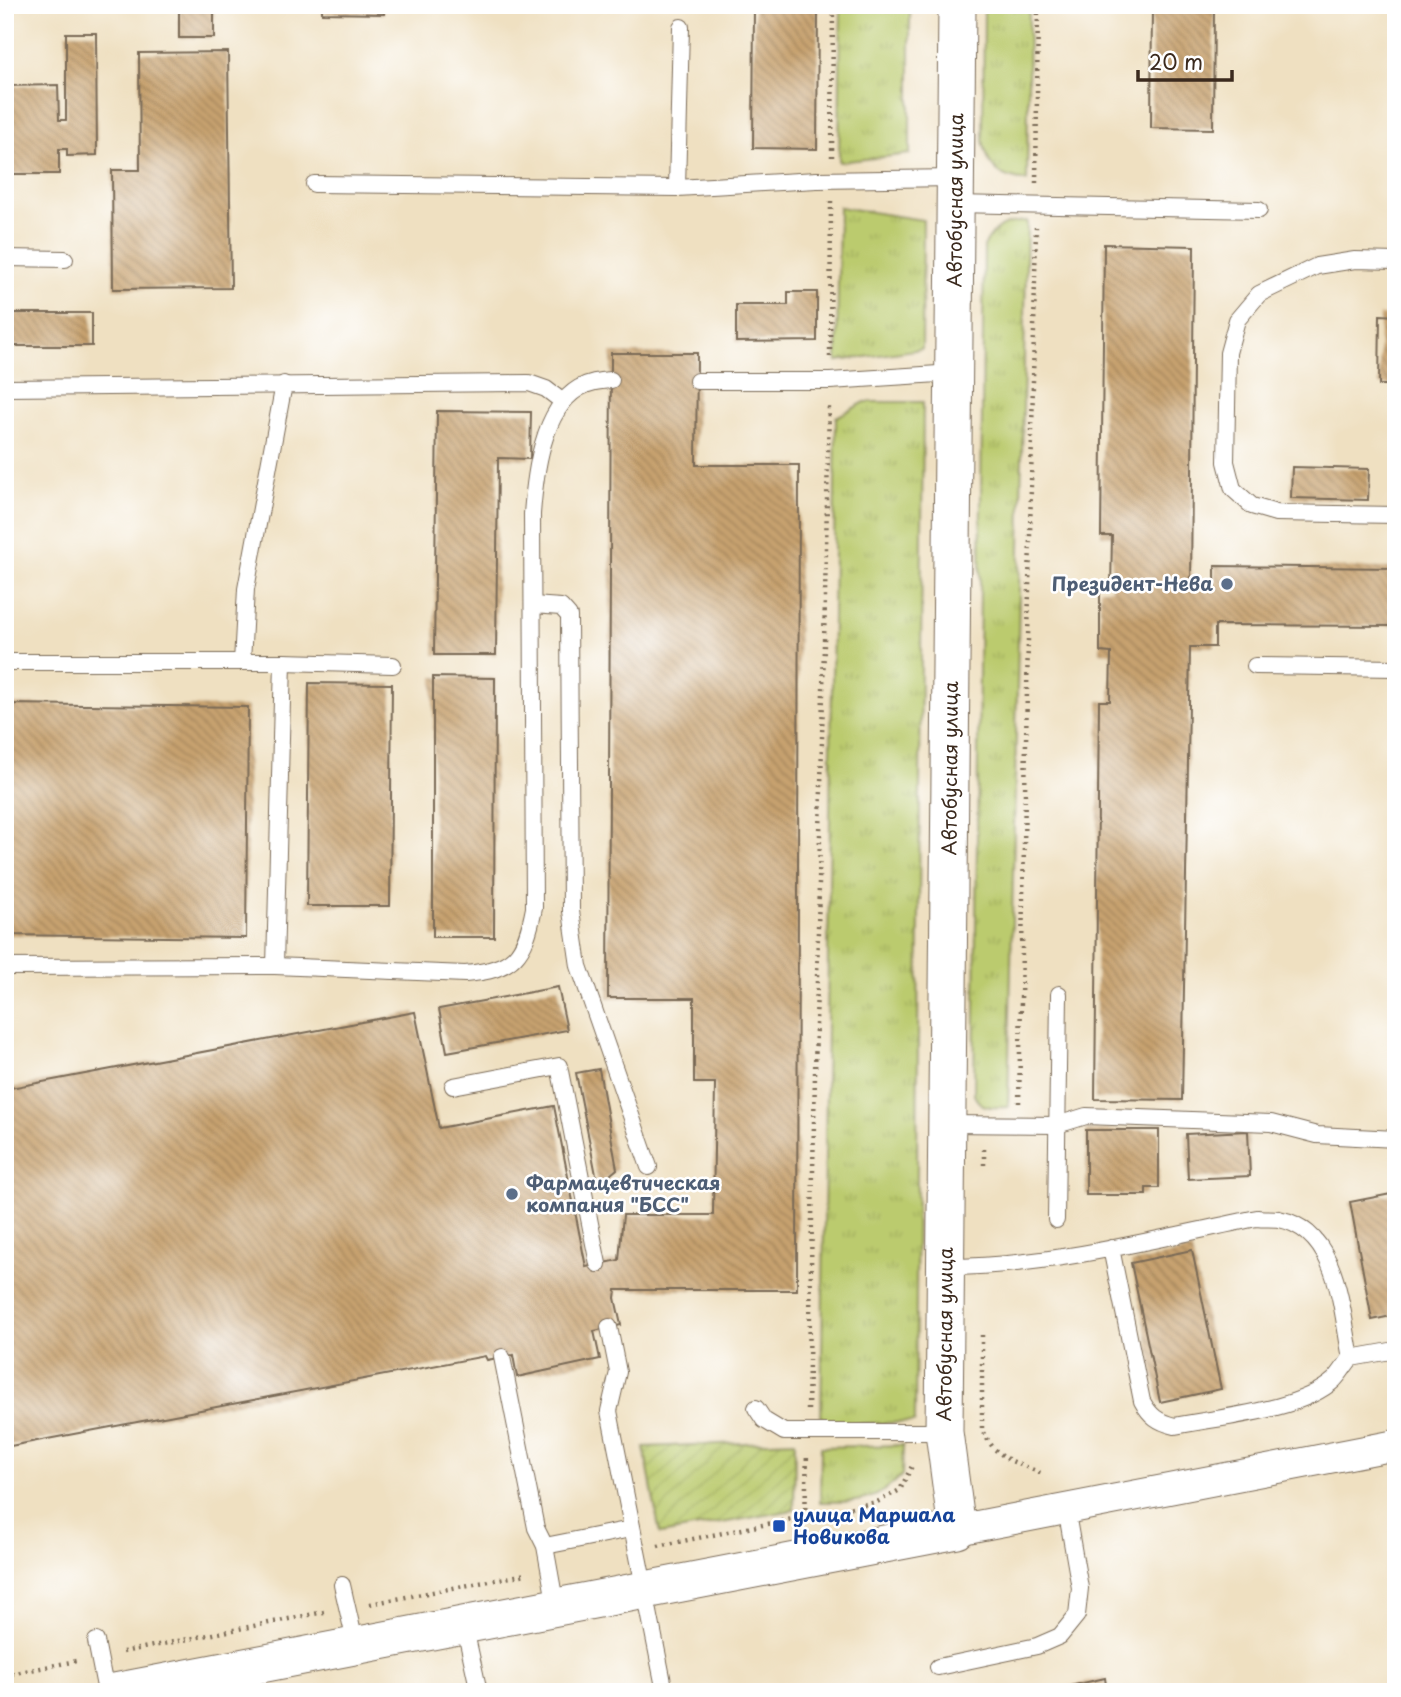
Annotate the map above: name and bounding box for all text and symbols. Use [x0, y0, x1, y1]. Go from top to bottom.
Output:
scale bar [1138, 38, 1233, 82]
text: 20 m [1149, 45, 1203, 77]
street label: Автобусная улица [939, 113, 969, 288]
place label: Президент-Нева [1052, 569, 1213, 597]
marker: Президент-Нева [1219, 576, 1235, 592]
street label: Автобусная улица [934, 681, 964, 856]
place label: Фармацевтическая компания "БСС" [526, 1168, 720, 1218]
marker: Фармацевтическая компания "БСС" [504, 1186, 520, 1202]
street label: Автобусная улица [929, 1247, 959, 1422]
place label: улица Маршала Новикова [793, 1500, 955, 1550]
marker: улица Маршала Новикова [771, 1518, 787, 1534]

